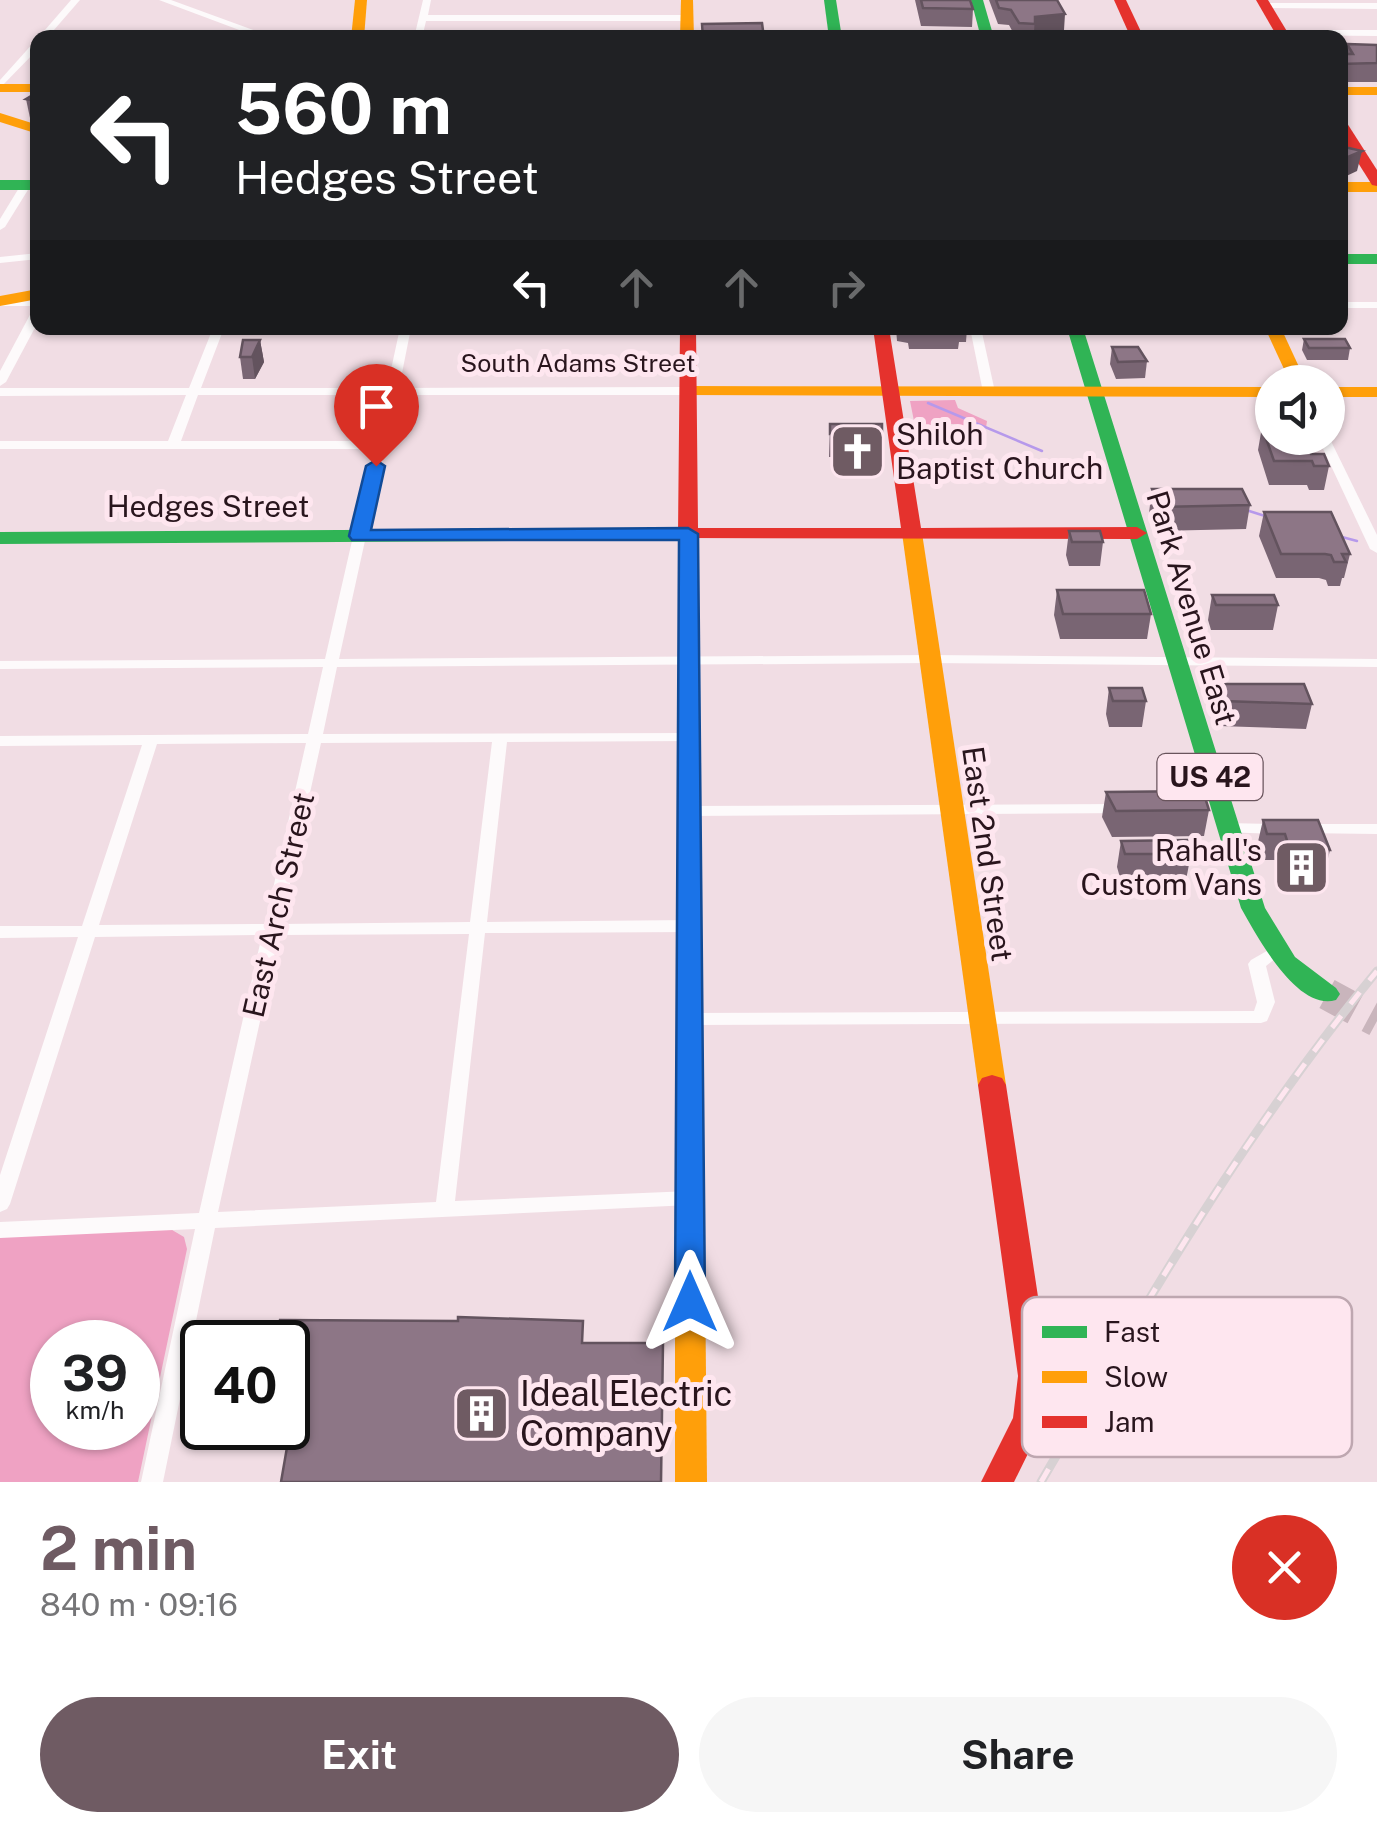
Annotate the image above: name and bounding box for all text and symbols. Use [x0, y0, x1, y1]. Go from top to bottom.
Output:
text: 560 m [235, 67, 452, 150]
icon: left [70, 70, 200, 200]
text: Hedges Street [235, 151, 539, 204]
icon: left [504, 260, 559, 315]
icon: ahead [609, 260, 664, 315]
icon: ahead [714, 260, 769, 315]
icon: right [819, 260, 874, 315]
street label: South Adams Street [461, 348, 695, 378]
pin [334, 364, 419, 467]
map controls [1255, 365, 1345, 455]
button: sound [1255, 365, 1345, 455]
icon: arrive [349, 379, 404, 434]
place label: Shiloh Baptist Church [896, 416, 1103, 486]
church icon: Shiloh Baptist Church [827, 422, 887, 482]
street label: Park Avenue East [1139, 486, 1245, 729]
street label: Hedges Street [107, 488, 309, 524]
street label: East 2nd Street [955, 744, 1021, 964]
road number: US 42 [1158, 754, 1262, 800]
street label: East Arch Street [235, 789, 321, 1021]
place label: Rahall's Custom Vans [1081, 832, 1262, 902]
building icon: Rahall's Custom Vans [1271, 838, 1331, 898]
position arrow [638, 1250, 742, 1354]
legend [1022, 1297, 1352, 1457]
text: Fast [1104, 1315, 1160, 1348]
speed limit sign: 40 [180, 1320, 310, 1450]
text: 39 [62, 1343, 128, 1402]
text: Slow [1104, 1360, 1168, 1393]
place label: Ideal Electric Company [520, 1373, 733, 1454]
building icon: Ideal Electric Company [451, 1384, 511, 1444]
text: km/h [66, 1395, 124, 1425]
text: Jam [1104, 1405, 1155, 1438]
text: 2 min [40, 1513, 197, 1584]
button: close [1232, 1515, 1337, 1620]
text: 840 m · 09:16 [40, 1586, 238, 1623]
button: Exit [40, 1697, 679, 1812]
button: Share [699, 1697, 1337, 1812]

